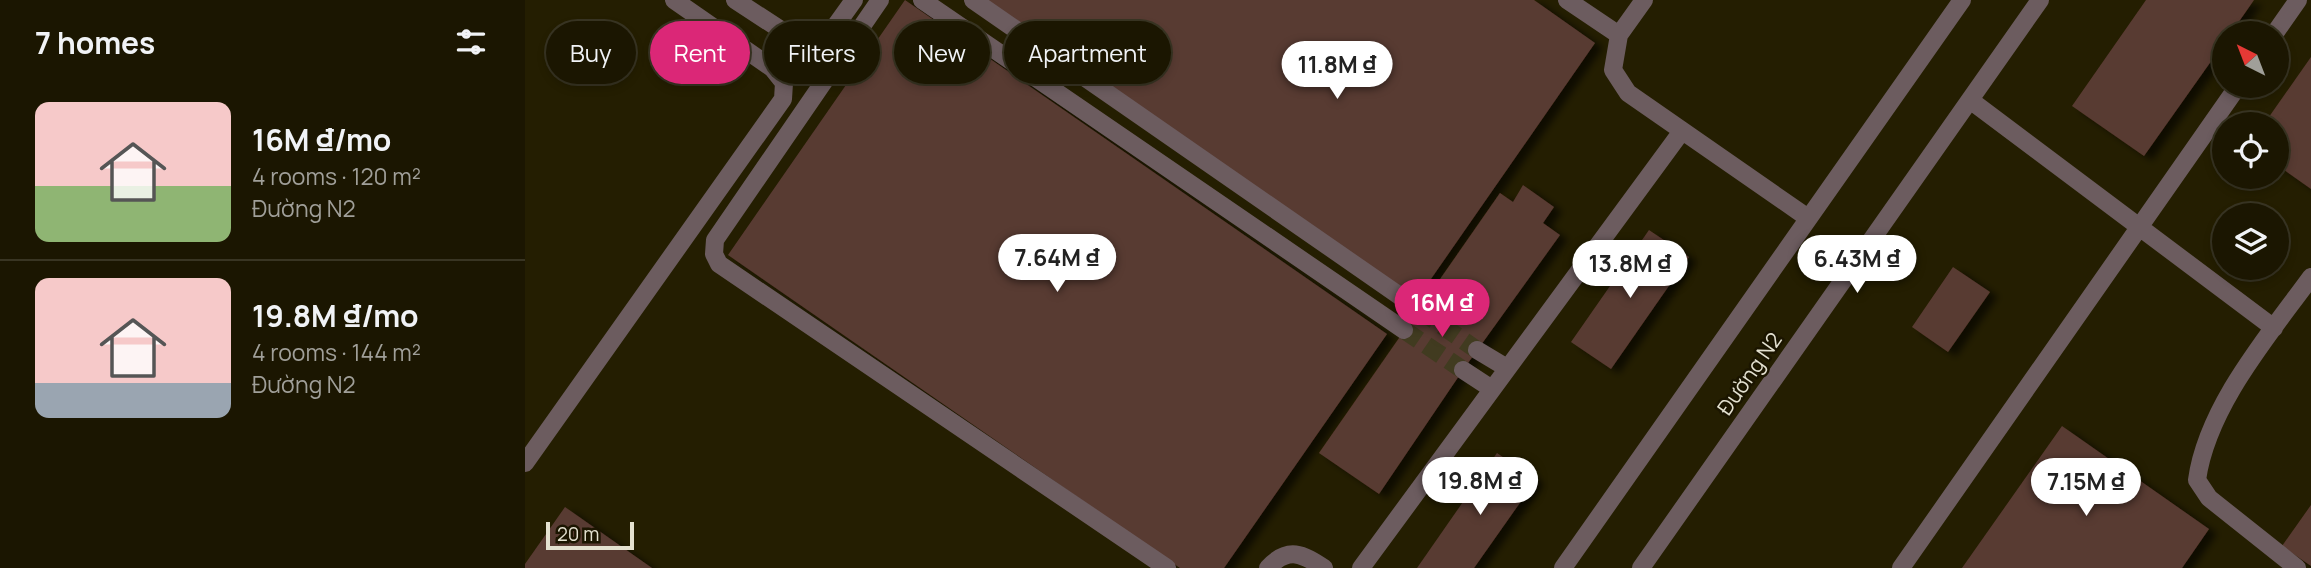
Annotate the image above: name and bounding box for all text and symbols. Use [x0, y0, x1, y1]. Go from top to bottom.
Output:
chip: Buy [546, 21, 636, 84]
chip: Rent [650, 21, 750, 84]
chip: Filters [764, 21, 880, 84]
chip: New [894, 21, 990, 84]
chip: Apartment [1004, 21, 1171, 84]
north arrow [2212, 21, 2289, 98]
map controls [2212, 21, 2289, 280]
text: 7 homes [35, 22, 155, 63]
icon: filters [452, 23, 490, 61]
pin: 11.8M ₫ [1272, 42, 1402, 101]
text: 11.8M ₫ [1298, 48, 1376, 80]
button: locate [2212, 112, 2289, 189]
text: 16M ₫/mo [252, 119, 391, 160]
icon: home [91, 130, 175, 214]
text: 4 rooms · 120 m² [252, 160, 421, 192]
text: Đường N2 [252, 192, 356, 224]
button: layers [2212, 203, 2289, 280]
pin: 7.64M ₫ [992, 234, 1122, 294]
pin: 6.43M ₫ [1792, 236, 1922, 295]
pin: 13.8M ₫ [1565, 240, 1695, 300]
text: 7.64M ₫ [1014, 241, 1100, 273]
text: 6.43M ₫ [1813, 242, 1901, 274]
text: 13.8M ₫ [1589, 247, 1671, 279]
pin: 16M ₫ [1393, 280, 1491, 339]
text: 16M ₫ [1411, 286, 1473, 318]
text: 19.8M ₫/mo [252, 295, 419, 336]
icon: home [91, 306, 175, 390]
street label: Đường N2 [1711, 327, 1788, 420]
text: 4 rooms · 144 m² [252, 336, 421, 368]
text: Đường N2 [252, 368, 356, 400]
pin: 19.8M ₫ [1415, 458, 1545, 517]
pin: 7.15M ₫ [2021, 458, 2151, 518]
text: 19.8M ₫ [1438, 464, 1522, 496]
text: 7.15M ₫ [2047, 465, 2125, 497]
scale bar [546, 519, 633, 551]
text: 20 m [557, 521, 599, 547]

